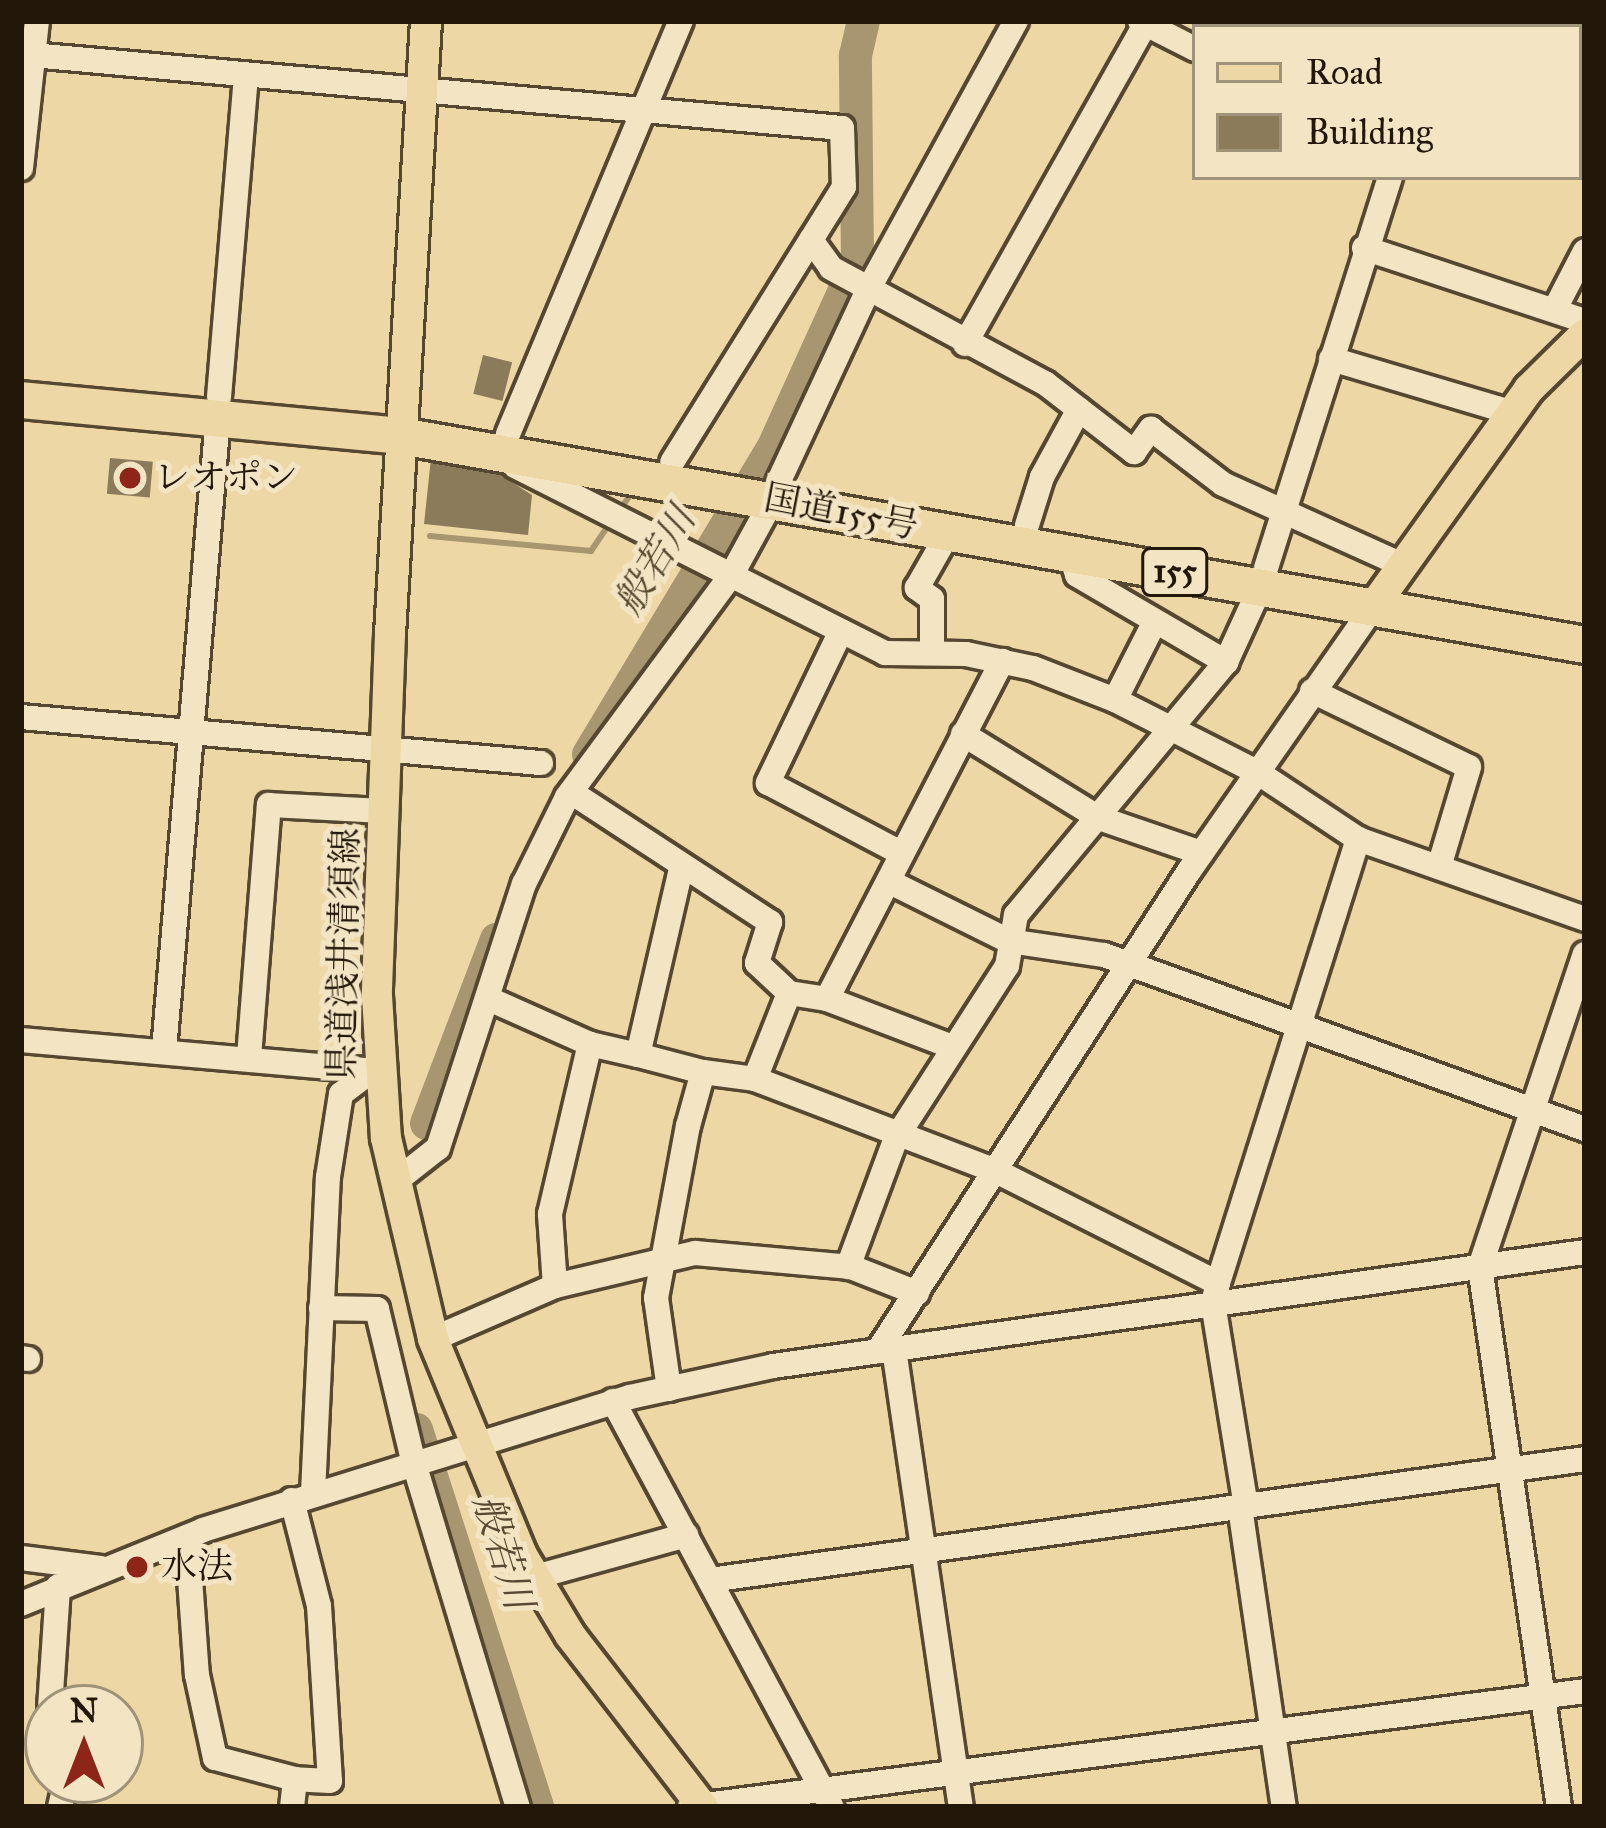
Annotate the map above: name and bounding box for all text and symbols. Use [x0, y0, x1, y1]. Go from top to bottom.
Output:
legend [1192, 24, 1582, 180]
text: Road [1306, 50, 1383, 94]
text: Building [1306, 110, 1433, 154]
place label: レオポン [154, 456, 298, 500]
marker: レオポン [117, 465, 143, 491]
street label: 国道155号 [761, 476, 921, 548]
water label: 般若川 [605, 499, 705, 623]
road number: 155 [1139, 545, 1211, 599]
street label: 県道浅井清須線 [320, 828, 368, 1080]
water label: 般若川 [464, 1489, 542, 1615]
place label: 水法 [161, 1545, 233, 1589]
marker: 水法 [124, 1554, 150, 1580]
north arrow [24, 1684, 144, 1804]
text: N [70, 1691, 98, 1731]

